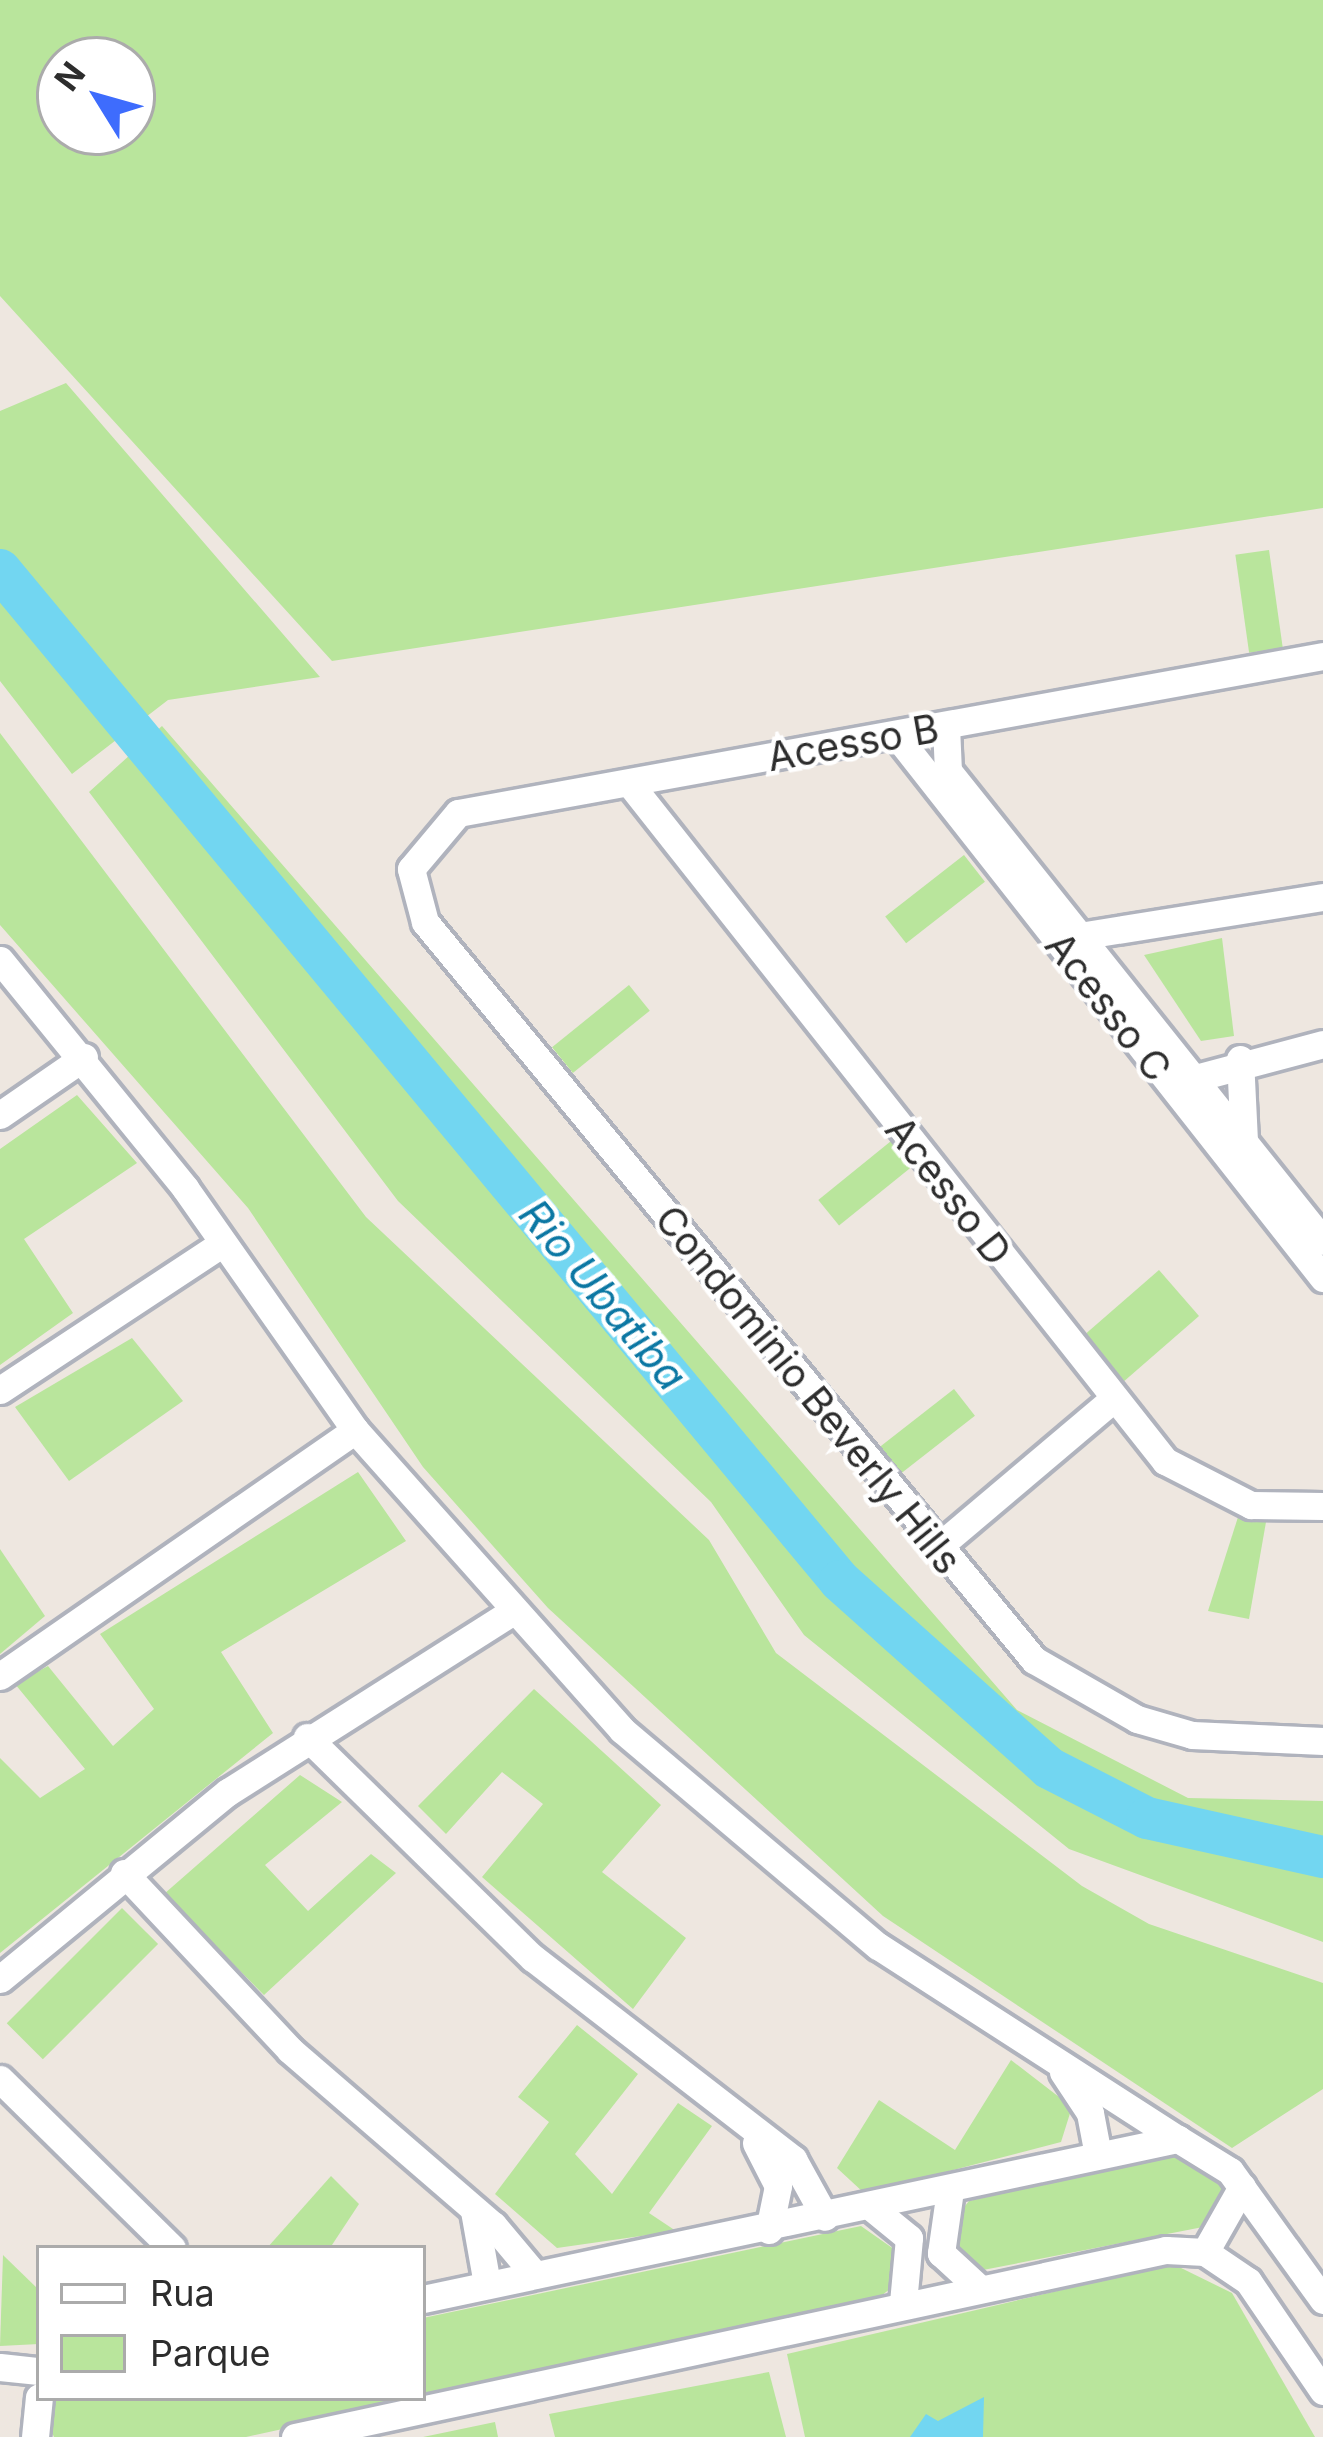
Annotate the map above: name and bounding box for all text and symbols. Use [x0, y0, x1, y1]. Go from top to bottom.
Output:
north arrow [36, 36, 156, 156]
text: N [46, 54, 93, 98]
street label: Acesso B [764, 705, 942, 781]
street label: Acesso C [1035, 923, 1181, 1091]
street label: Acesso D [876, 1107, 1020, 1275]
water label: Rio Ubatiba [509, 1190, 697, 1400]
street label: Condominio Beverly Hills [645, 1197, 971, 1583]
legend [36, 2245, 426, 2401]
text: Rua [150, 2271, 215, 2315]
text: Parque [150, 2331, 270, 2375]

